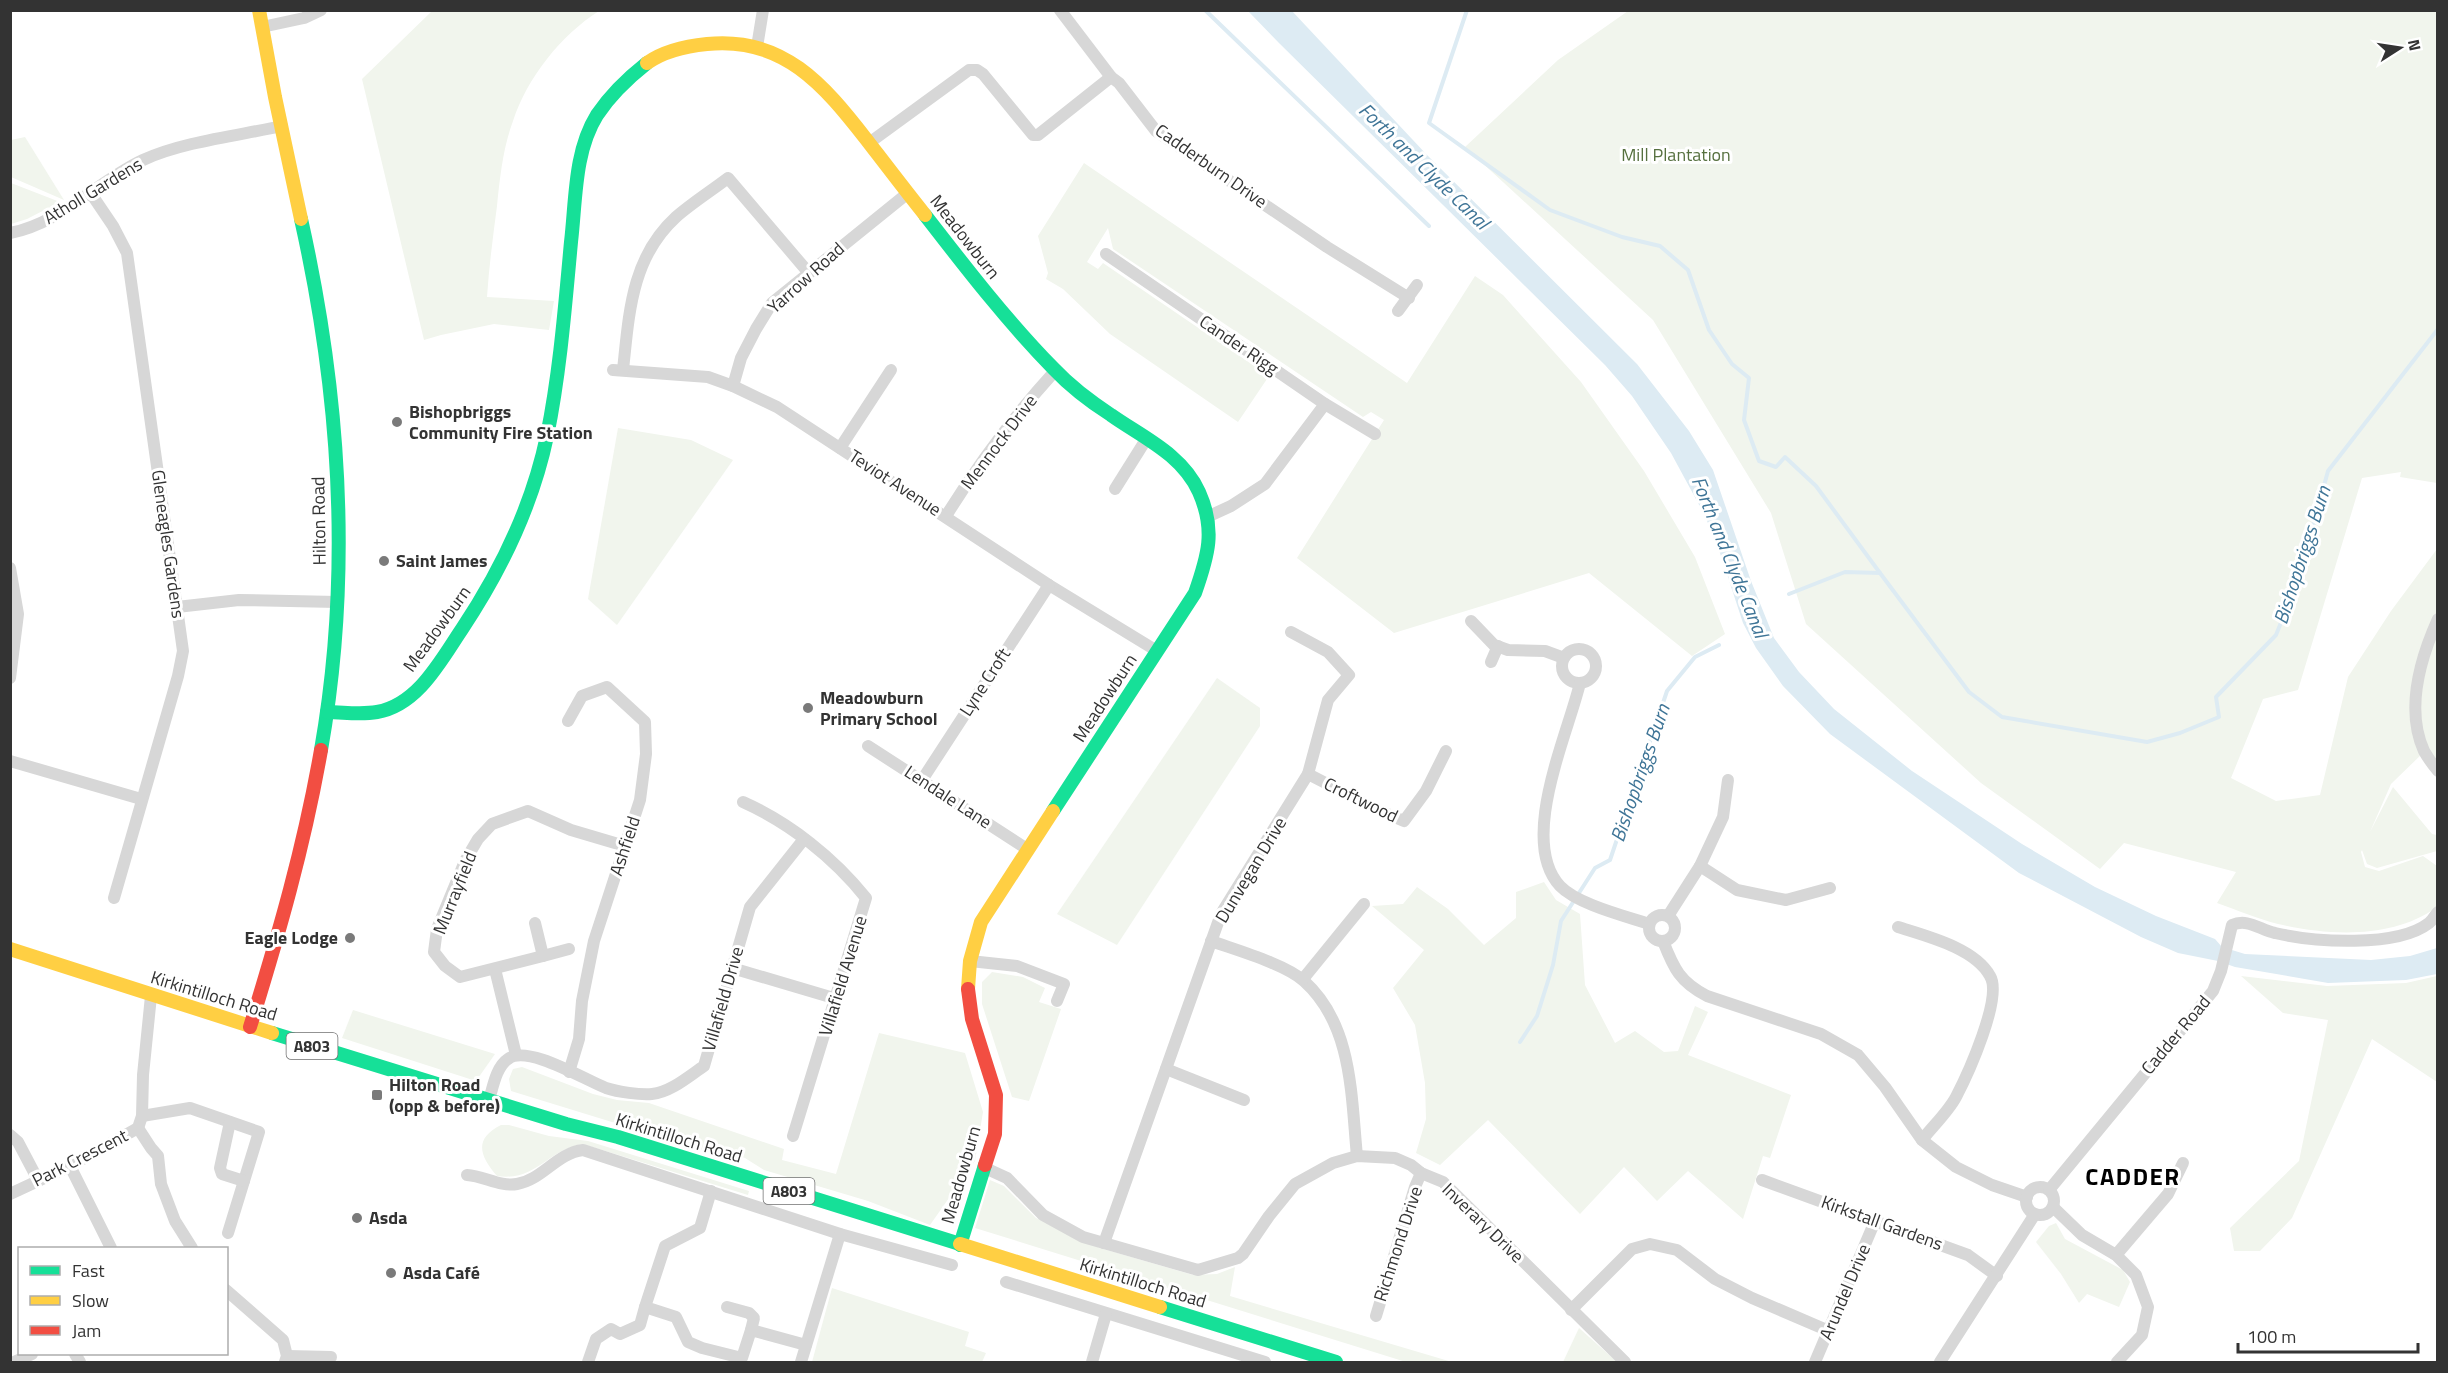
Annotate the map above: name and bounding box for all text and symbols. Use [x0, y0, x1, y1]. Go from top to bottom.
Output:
north arrow [2370, 18, 2430, 78]
text: N [2402, 37, 2428, 53]
water label: Forth and Clyde Canal [1352, 95, 1499, 238]
street label: Cadderburn Drive [1150, 117, 1273, 214]
park label: Mill Plantation [1621, 141, 1731, 168]
street label: Atholl Gardens [38, 150, 147, 231]
street label: Meadowburn [924, 189, 1007, 285]
street label: Yarrow Road [761, 236, 850, 320]
street label: Cander Rigg [1194, 308, 1284, 381]
street label: Mennock Drive [954, 389, 1043, 495]
place label: Bishopbriggs Community Fire Station [409, 398, 593, 446]
marker: Bishopbriggs Community Fire Station [390, 415, 404, 429]
street label: Teviot Avenue [844, 443, 947, 523]
street label: Gleneagles Gardens [145, 468, 192, 620]
water label: Forth and Clyde Canal [1684, 471, 1778, 645]
street label: Hilton Road [304, 476, 333, 566]
water label: Bishopbriggs Burn [2265, 481, 2339, 628]
place label: Saint James [396, 547, 488, 574]
marker: Saint James [377, 554, 391, 568]
street label: Meadowburn [396, 580, 477, 677]
street label: Lyne Croft [952, 642, 1017, 721]
street label: Meadowburn [1066, 648, 1143, 747]
place label: Meadowburn Primary School [820, 684, 938, 732]
water label: Bishopbriggs Burn [1601, 699, 1678, 846]
marker: Meadowburn Primary School [801, 701, 815, 715]
street label: Lendale Lane [899, 758, 997, 835]
street label: Croftwood [1319, 770, 1403, 829]
street label: Ashfield [602, 812, 647, 879]
street label: Dunvegan Drive [1208, 812, 1293, 928]
street label: Murrayfield [426, 847, 483, 938]
street label: Villafield Avenue [811, 912, 874, 1039]
place label: Eagle Lodge [244, 924, 338, 951]
marker: Eagle Lodge [343, 931, 357, 945]
street label: Villafield Drive [695, 943, 750, 1054]
street label: Kirkintilloch Road [148, 963, 281, 1028]
street label: Cadder Road [2134, 989, 2217, 1080]
road number: A803 [286, 1033, 338, 1059]
place label: Hilton Road (opp & before) [389, 1071, 500, 1119]
marker: Hilton Road (opp & before) [370, 1088, 384, 1102]
street label: Kirkintilloch Road [613, 1105, 746, 1170]
street label: Park Crescent [27, 1122, 133, 1193]
street label: Meadowburn [934, 1123, 987, 1227]
district label: CADDER [2085, 1158, 2181, 1194]
street label: Inverary Drive [1436, 1176, 1531, 1269]
road number: A803 [764, 1178, 814, 1204]
street label: Richmond Drive [1366, 1183, 1429, 1305]
street label: Kirkstall Gardens [1818, 1188, 1947, 1257]
place label: Asda [369, 1204, 407, 1231]
marker: Asda [350, 1211, 364, 1225]
street label: Arundel Drive [1812, 1239, 1877, 1344]
legend [18, 1247, 228, 1355]
street label: Kirkintilloch Road [1077, 1250, 1210, 1315]
text: Fast [72, 1257, 105, 1284]
place label: Asda Café [403, 1259, 480, 1286]
marker: Asda Café [384, 1266, 398, 1280]
text: Slow [72, 1287, 109, 1314]
scale bar [2238, 1316, 2418, 1354]
text: Jam [72, 1317, 101, 1344]
text: 100 m [2247, 1323, 2296, 1350]

